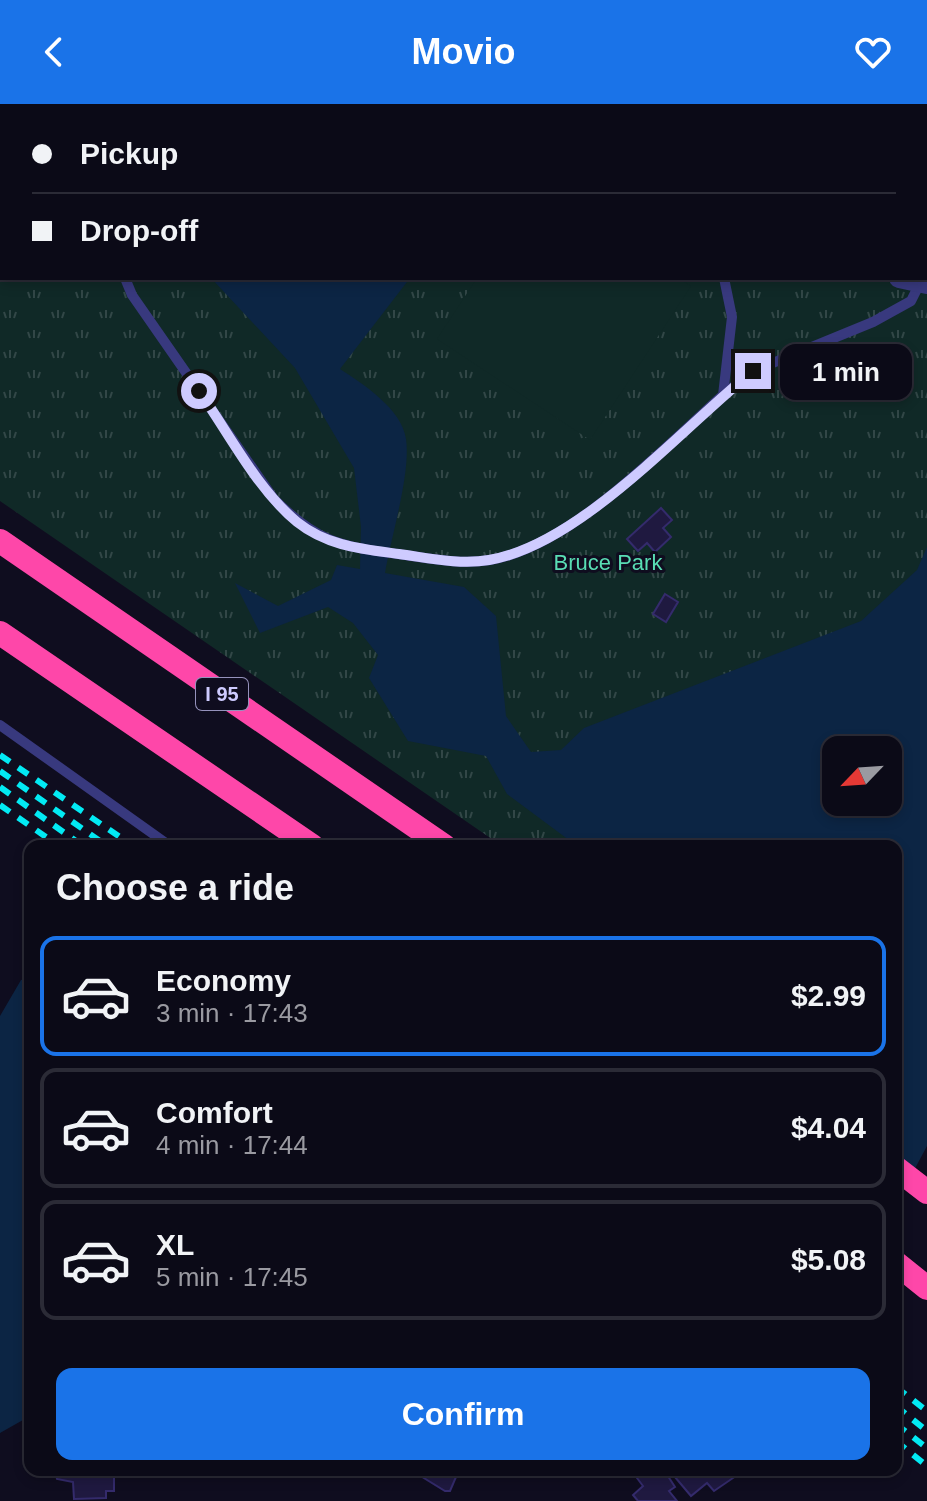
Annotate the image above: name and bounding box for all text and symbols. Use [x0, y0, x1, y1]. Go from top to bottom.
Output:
icon: back [32, 30, 76, 74]
icon: heart [851, 30, 895, 74]
text: Movio [412, 31, 516, 72]
text: Pickup [80, 137, 178, 170]
text: Drop-off [80, 214, 198, 247]
callout: 1 min [781, 343, 913, 399]
route end [735, 353, 771, 389]
text: 1 min [812, 357, 880, 387]
route start [181, 373, 217, 409]
park label: Bruce Park [554, 550, 663, 575]
road number: I 95 [196, 678, 248, 710]
north arrow [822, 736, 902, 816]
map controls [822, 736, 902, 816]
text: Choose a ride [56, 867, 294, 908]
icon: car [60, 960, 132, 1032]
text: Economy [156, 964, 291, 997]
text: $2.99 [791, 979, 866, 1012]
text: 3 min · 17:43 [156, 998, 308, 1028]
icon: car [60, 1092, 132, 1164]
text: Comfort [156, 1096, 273, 1129]
text: $4.04 [791, 1111, 866, 1144]
text: 4 min · 17:44 [156, 1130, 308, 1160]
icon: car [60, 1224, 132, 1296]
text: XL [156, 1228, 194, 1261]
text: $5.08 [791, 1243, 866, 1276]
text: 5 min · 17:45 [156, 1262, 308, 1292]
button: Confirm [56, 1368, 870, 1460]

